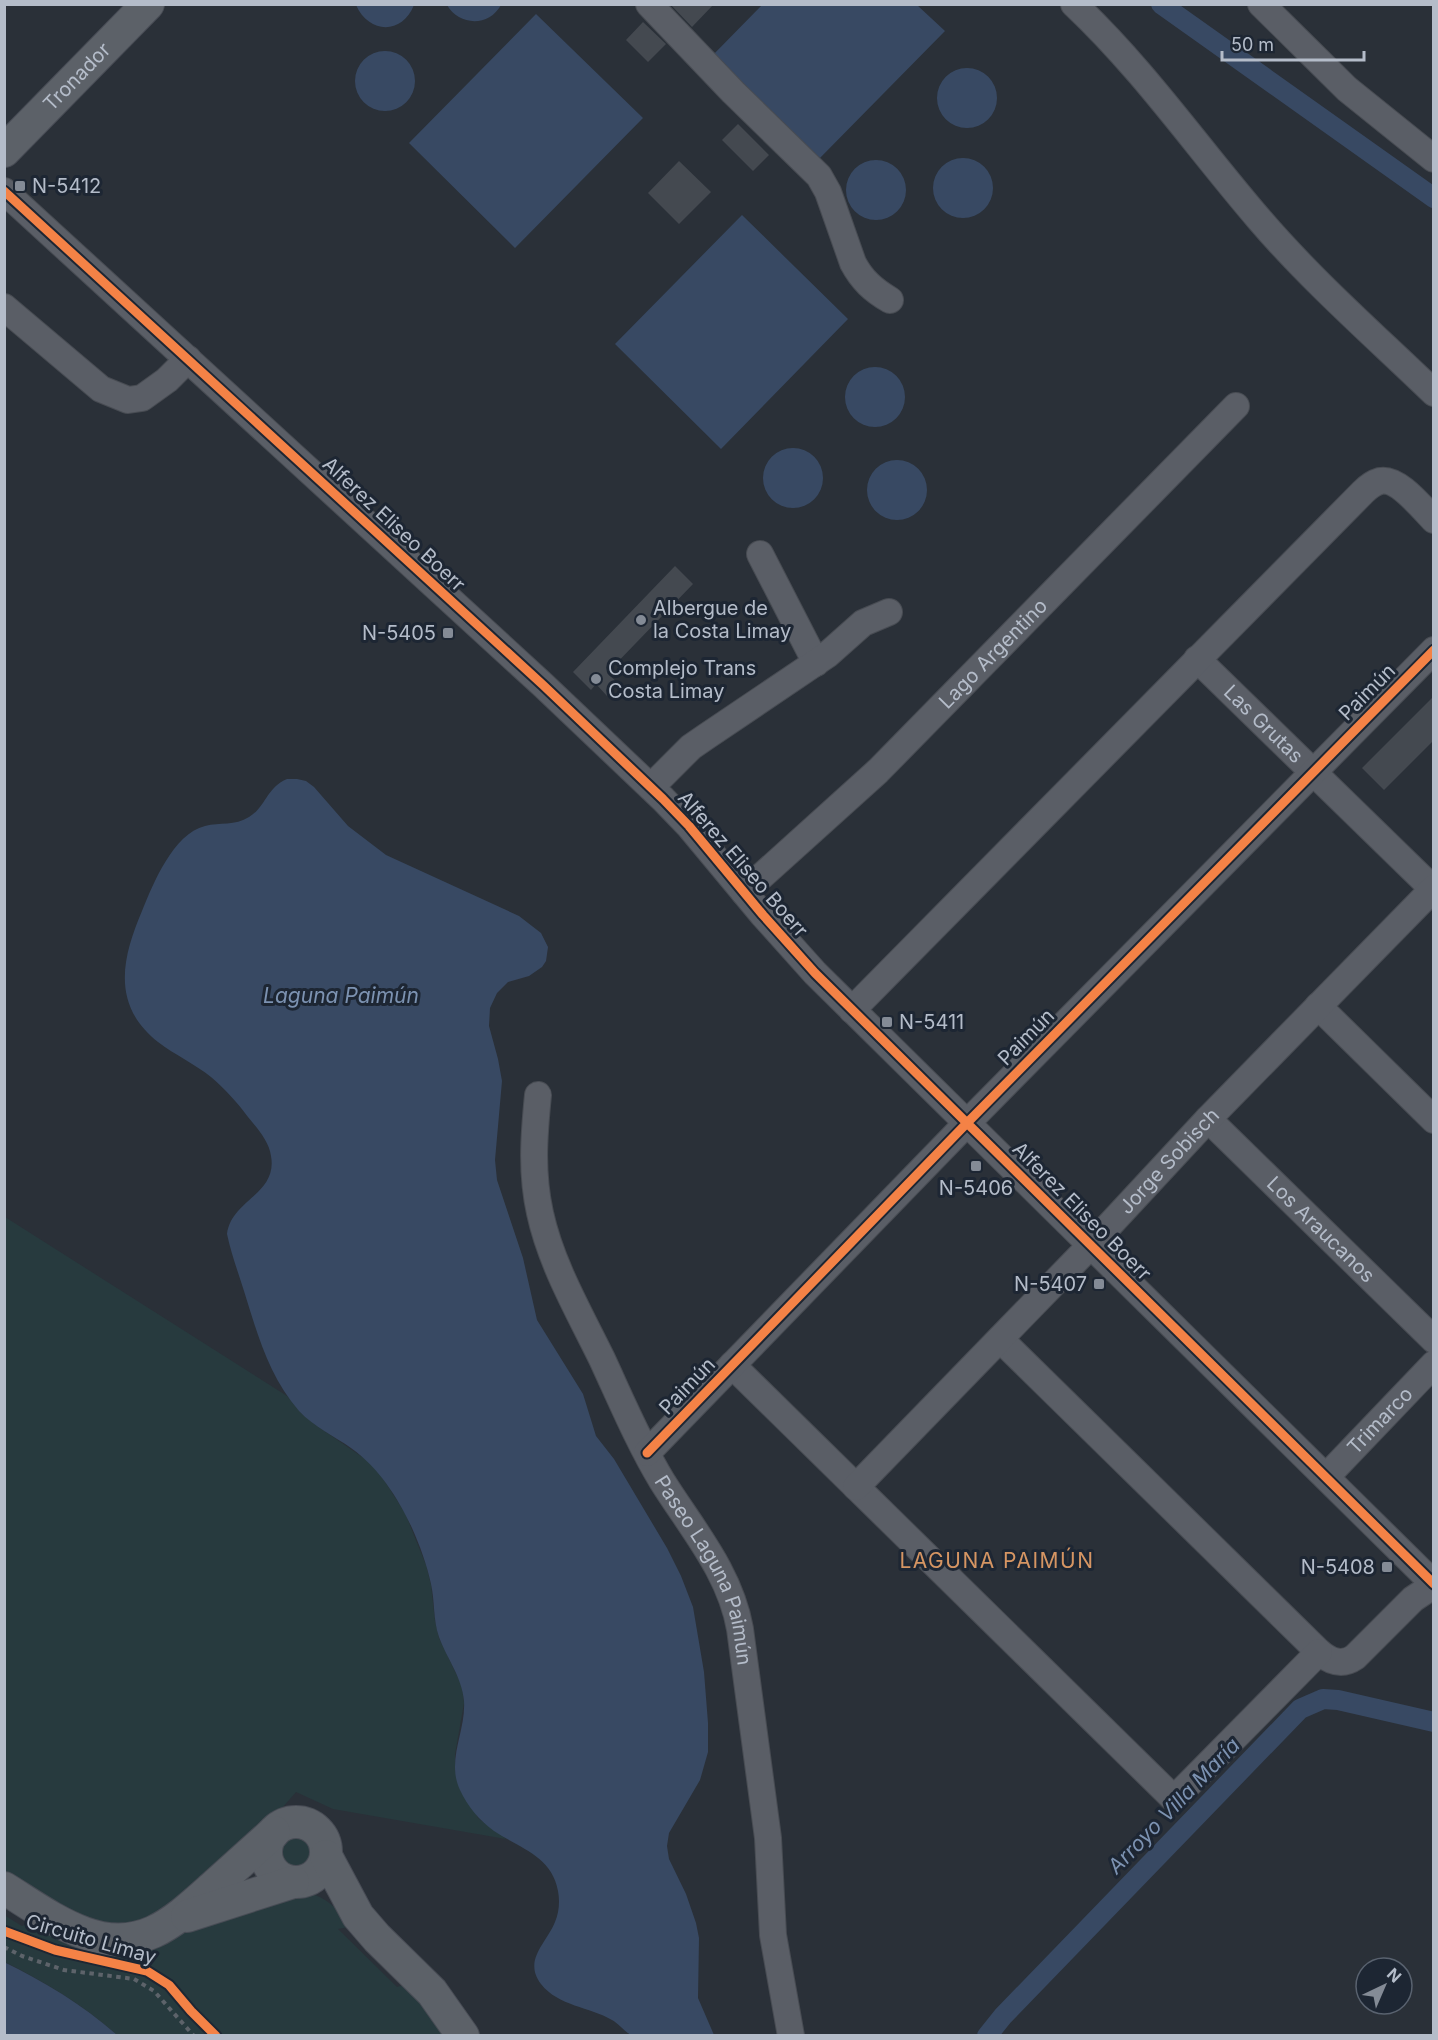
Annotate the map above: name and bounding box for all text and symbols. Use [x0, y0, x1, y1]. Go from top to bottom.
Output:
scale bar [1222, 24, 1364, 62]
text: 50 m [1231, 34, 1274, 55]
street label: Tronador [38, 37, 116, 116]
place label: N-5412 [32, 174, 101, 198]
marker: N-5412 [13, 179, 27, 193]
street label: Alferez Eliseo Boerr [318, 452, 471, 597]
street label: Lago Argentino [934, 594, 1052, 714]
place label: Albergue de la Costa Limay [653, 596, 791, 643]
marker: Albergue de la Costa Limay [634, 613, 648, 627]
place label: N-5405 [362, 621, 436, 645]
marker: N-5405 [441, 626, 455, 640]
place label: Complejo Trans Costa Limay [608, 656, 756, 703]
street label: Paimún [1334, 659, 1400, 725]
marker: Complejo Trans Costa Limay [589, 672, 603, 686]
street label: Las Grutas [1219, 680, 1308, 768]
street label: Alferez Eliseo Boerr [673, 786, 813, 942]
water label: Laguna Paimún [263, 983, 419, 1008]
street label: Paimún [993, 1004, 1059, 1070]
place label: N-5411 [899, 1010, 964, 1034]
marker: N-5411 [880, 1015, 894, 1029]
street label: Jorge Sobisch [1114, 1103, 1224, 1219]
street label: Alferez Eliseo Boerr [1008, 1137, 1157, 1286]
marker: N-5406 [969, 1159, 983, 1173]
street label: Los Araucanos [1262, 1172, 1380, 1287]
place label: N-5406 [939, 1176, 1013, 1200]
place label: N-5407 [1014, 1272, 1087, 1296]
marker: N-5407 [1092, 1277, 1106, 1291]
street label: Paimún [654, 1352, 720, 1420]
street label: Trimarco [1342, 1382, 1418, 1459]
street label: Paseo Laguna Paimún [650, 1471, 757, 1667]
district label: LAGUNA PAIMÚN [899, 1547, 1095, 1573]
place label: N-5408 [1301, 1555, 1375, 1579]
marker: N-5408 [1380, 1560, 1394, 1574]
water label: Arroyo Villa María [1102, 1733, 1245, 1879]
street label: Circuito Limay [23, 1909, 159, 1969]
north arrow [1354, 1956, 1414, 2016]
text: N [1383, 1964, 1406, 1987]

